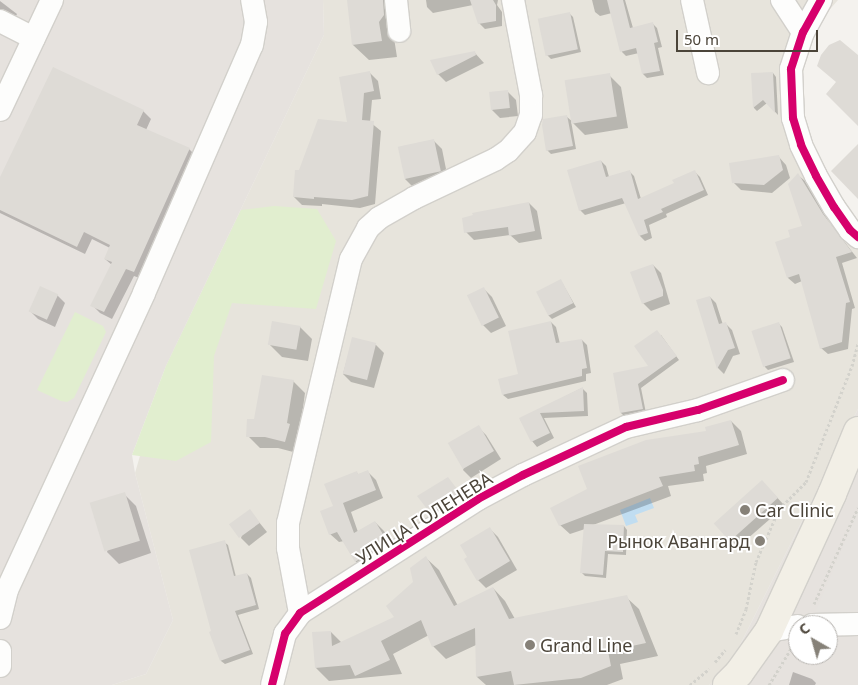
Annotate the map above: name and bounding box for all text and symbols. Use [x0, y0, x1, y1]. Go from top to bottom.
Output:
scale bar [678, 20, 820, 52]
text: 50 m [684, 29, 719, 49]
street label: УЛИЦА ГОЛЕНЕВА [352, 467, 496, 569]
place label: Car Clinic [755, 499, 834, 521]
marker: Car Clinic [739, 504, 751, 516]
place label: Рынок Авангард [607, 530, 750, 552]
marker: Рынок Авангард [754, 535, 766, 547]
north arrow [788, 615, 838, 665]
text: С [795, 618, 813, 639]
place label: Grand Line [540, 634, 633, 656]
marker: Grand Line [524, 639, 536, 651]

